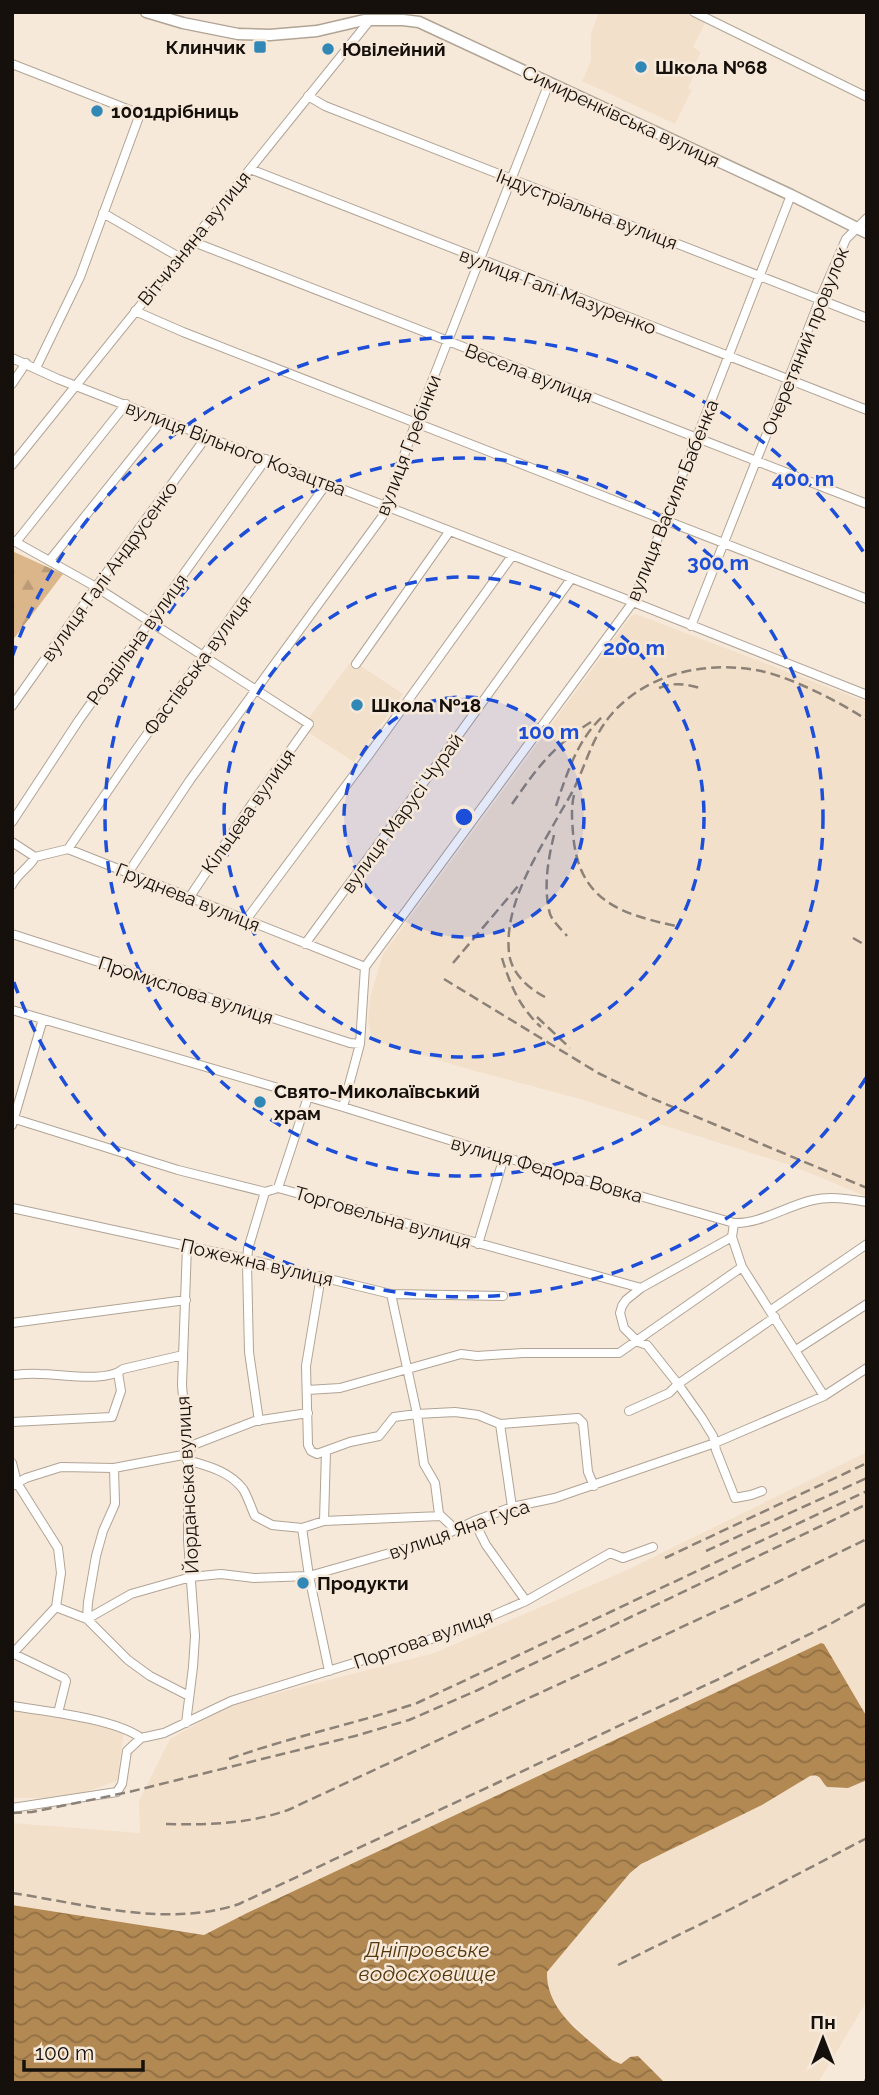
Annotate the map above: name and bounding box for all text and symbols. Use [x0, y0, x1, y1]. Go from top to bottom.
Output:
place label: Клинчик [166, 36, 246, 58]
place label: Ювілейний [342, 38, 446, 60]
marker: Клинчик [252, 39, 268, 55]
marker: Ювілейний [320, 41, 336, 57]
place label: Школа №68 [655, 56, 768, 78]
marker: Школа №68 [633, 59, 649, 75]
street label: Симиренківська вулиця [519, 61, 723, 171]
place label: 1001дрібниць [111, 100, 239, 122]
marker: 1001дрібниць [89, 103, 105, 119]
street label: Індустріальна вулиця [493, 164, 681, 254]
street label: Вітчизняна вулиця [133, 166, 255, 310]
street label: вулиця Галі Мазуренко [457, 243, 659, 339]
street label: Очеретяний провулок [757, 243, 853, 439]
street label: Весела вулиця [462, 339, 596, 407]
street label: вулиця Гребінки [371, 372, 445, 518]
street label: вулиця Вільного Козацтва [123, 396, 349, 500]
street label: вулиця Василя Бабенка [621, 396, 723, 604]
text: 400 m [772, 466, 834, 491]
street label: вулиця Галі Андрусенко [36, 477, 182, 665]
text: 300 m [687, 550, 749, 575]
street label: Роздільна вулиця [82, 569, 192, 709]
street label: Фастівська вулиця [139, 591, 255, 739]
text: 200 m [603, 635, 665, 660]
place label: Школа №18 [371, 694, 481, 716]
marker: Школа №18 [349, 697, 365, 713]
text: 100 m [519, 719, 579, 744]
street label: вулиця Марусі Чурай [337, 729, 467, 897]
street label: Кільцева вулиця [197, 744, 299, 878]
centre of rings [452, 805, 476, 829]
street label: Груднева вулиця [113, 858, 263, 936]
street label: Промислова вулиця [96, 951, 276, 1029]
place label: Свято-Миколаївський храм [274, 1080, 480, 1124]
marker: Свято-Миколаївський храм [252, 1094, 268, 1110]
street label: вулиця Федора Вовка [449, 1131, 645, 1207]
street label: Торговельна вулиця [292, 1181, 474, 1253]
street label: Пожежна вулиця [179, 1234, 335, 1290]
street label: Йорданська вулиця [171, 1396, 203, 1574]
street label: вулиця Яна Гуса [386, 1495, 532, 1563]
place label: Продукти [317, 1572, 409, 1594]
marker: Продукти [295, 1575, 311, 1591]
street label: Портова вулиця [351, 1605, 495, 1673]
water label: Дніпровське водосховище [358, 1937, 496, 1986]
north arrow [788, 2004, 858, 2074]
text: Пн [810, 2011, 836, 2033]
scale bar [24, 2028, 144, 2072]
text: 100 m [35, 2040, 94, 2065]

